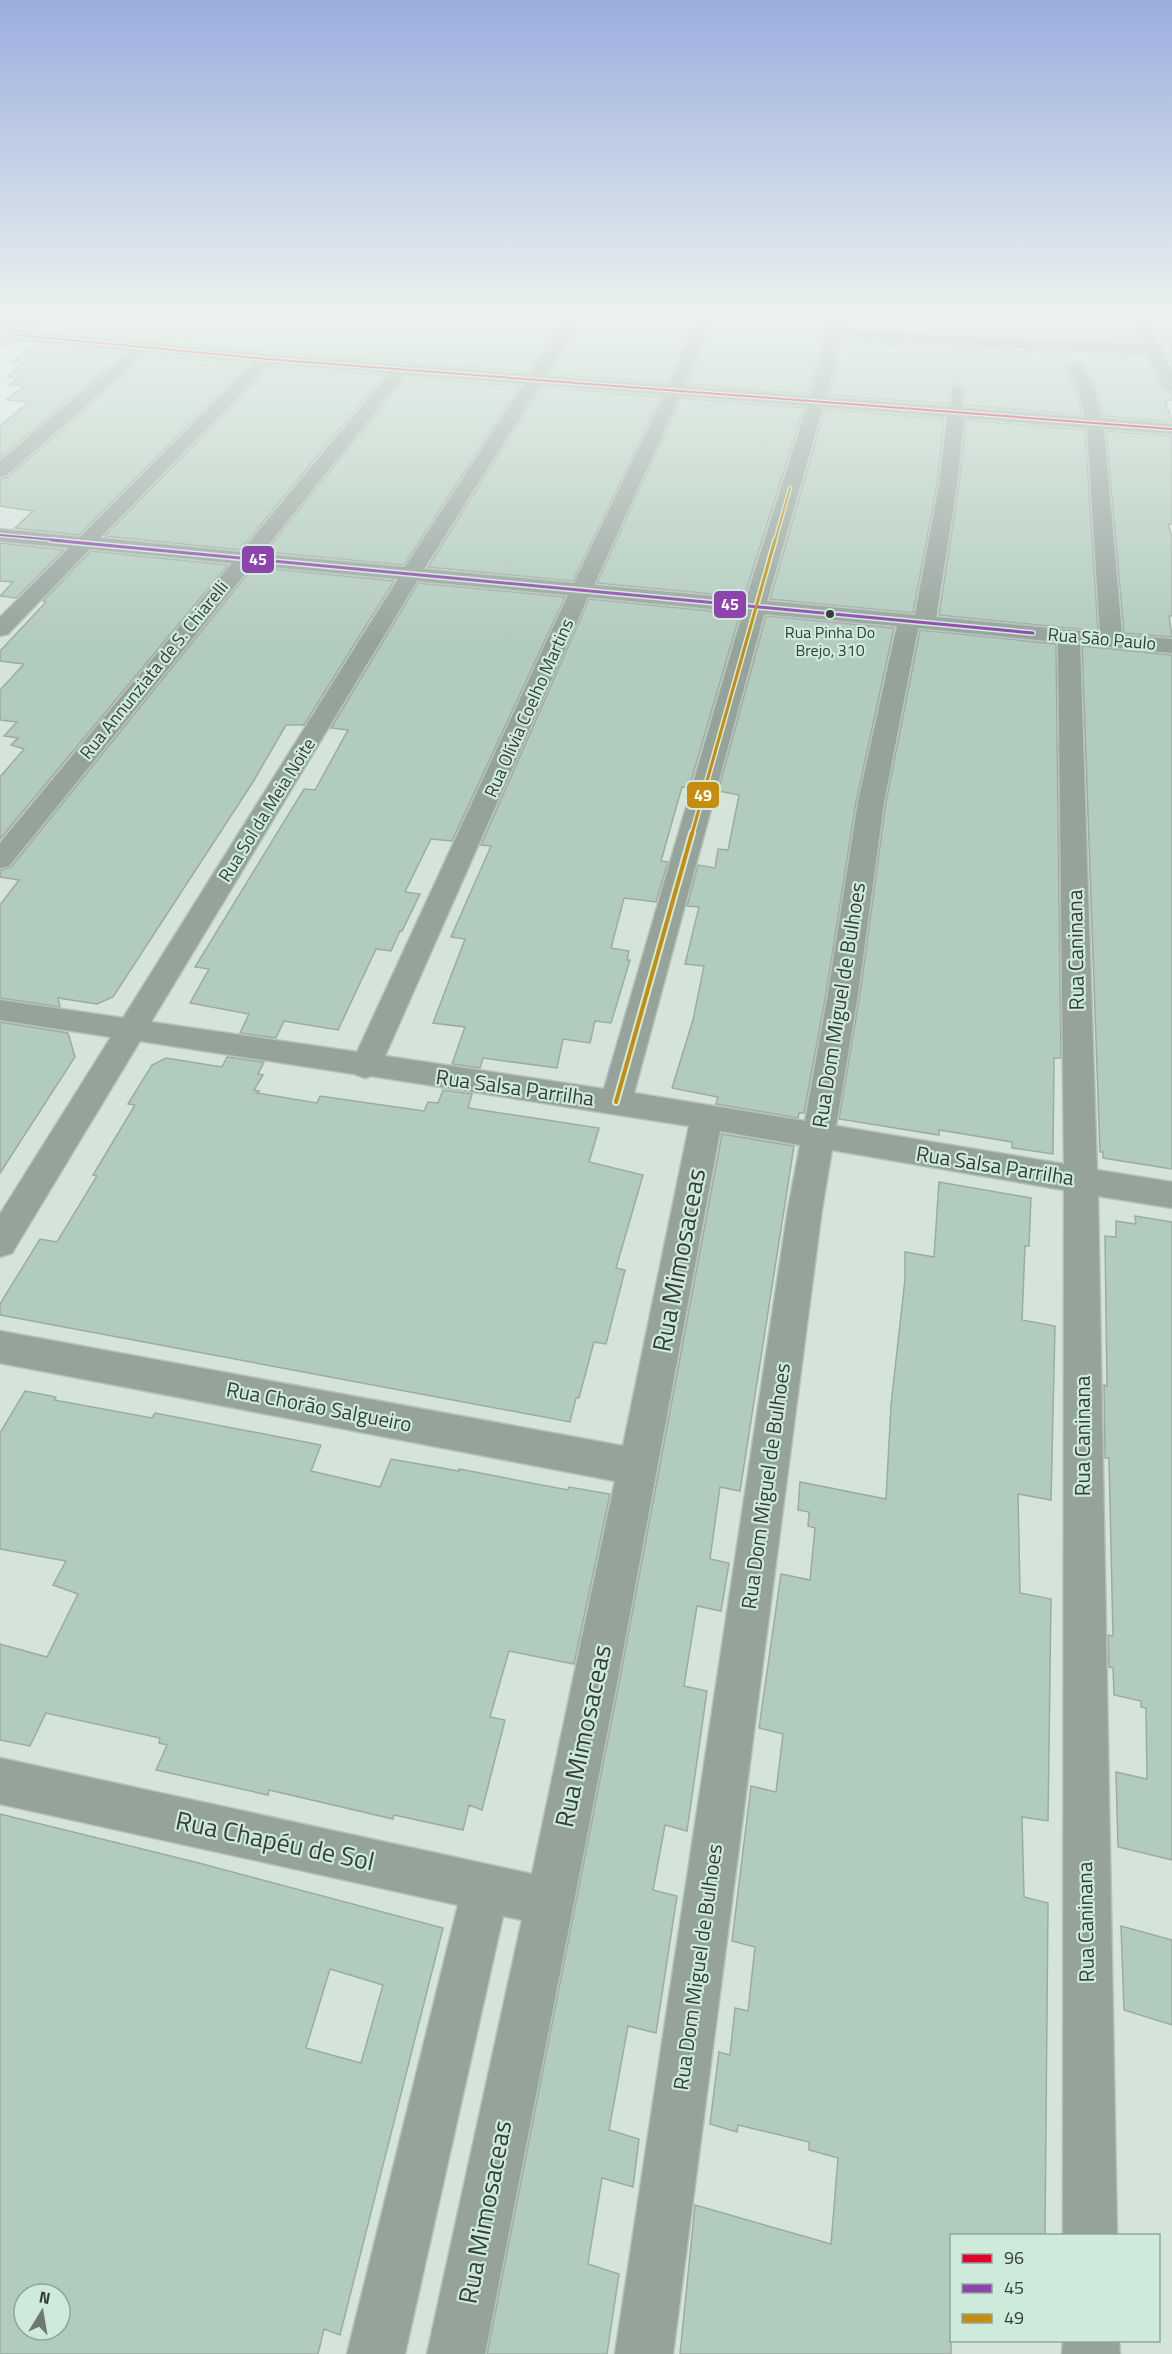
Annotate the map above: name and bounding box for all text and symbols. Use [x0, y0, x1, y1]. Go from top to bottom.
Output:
line badge: 45 [241, 545, 275, 574]
text: 45 [249, 547, 267, 571]
street label: Rua Annunziata de S. Chiarelli [73, 574, 234, 765]
line badge: 45 [713, 590, 747, 619]
text: 45 [721, 592, 739, 616]
marker: Rua Pinha Do Brejo, 310 [824, 608, 836, 620]
street label: Rua Olívia Coelho Martins [477, 614, 580, 802]
place label: Rua Pinha Do Brejo, 310 [785, 620, 875, 662]
street label: Rua São Paulo [1047, 620, 1157, 657]
street label: Rua Sol da Meia Noite [211, 732, 322, 887]
line badge: 49 [686, 781, 720, 809]
text: 49 [694, 783, 712, 807]
street label: Rua Dom Miguel de Bulhoes [803, 880, 873, 1130]
street label: Rua Caninana [1058, 889, 1092, 1011]
street label: Rua Salsa Parrilha [434, 1060, 597, 1114]
street label: Rua Salsa Parrilha [914, 1137, 1077, 1193]
street label: Rua Mimosaceas [642, 1165, 715, 1355]
street label: Rua Dom Miguel de Bulhoes [732, 1361, 798, 1611]
street label: Rua Chorão Salgueiro [224, 1372, 415, 1440]
street label: Rua Caninana [1066, 1375, 1098, 1496]
street label: Rua Mimosaceas [544, 1641, 621, 1831]
street label: Rua Chapéu de Sol [172, 1800, 378, 1881]
street label: Rua Dom Miguel de Bulhoes [664, 1842, 730, 2092]
street label: Rua Caninana [1068, 1861, 1102, 1983]
street label: Rua Mimosaceas [448, 2117, 521, 2307]
legend [950, 2234, 1160, 2342]
text: 96 [1004, 2244, 1024, 2271]
text: 45 [1004, 2274, 1024, 2301]
north arrow [12, 2282, 72, 2342]
text: N [37, 2284, 53, 2310]
text: 49 [1004, 2304, 1024, 2331]

